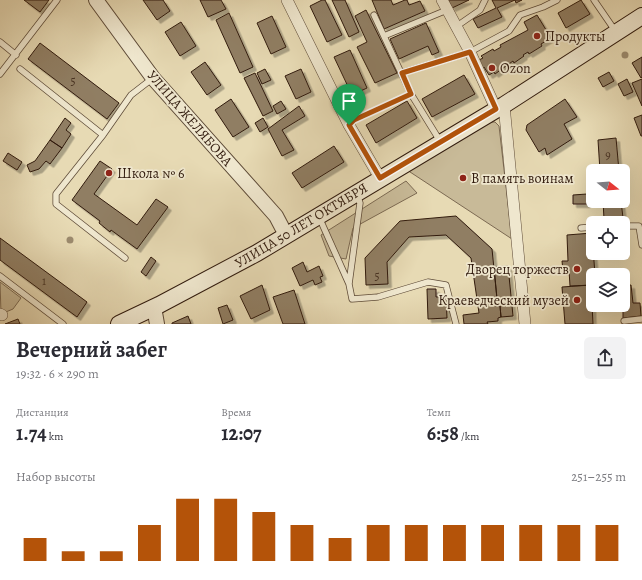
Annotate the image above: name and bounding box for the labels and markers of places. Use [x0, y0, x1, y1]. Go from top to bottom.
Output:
place label: Продукты [545, 27, 605, 46]
marker: Продукты [532, 31, 542, 41]
place label: Ozon [500, 59, 531, 78]
marker: Ozon [487, 63, 497, 73]
pin [332, 84, 366, 125]
place label: Школа № 6 [117, 164, 185, 183]
marker: Школа № 6 [104, 168, 114, 178]
place label: В память воинам [471, 169, 574, 188]
marker: В память воинам [458, 173, 468, 183]
place label: Дворец торжеств [466, 260, 569, 279]
marker: Дворец торжеств [572, 264, 582, 274]
place label: Краеведческий музей [438, 291, 569, 310]
marker: Краеведческий музей [572, 295, 582, 305]

